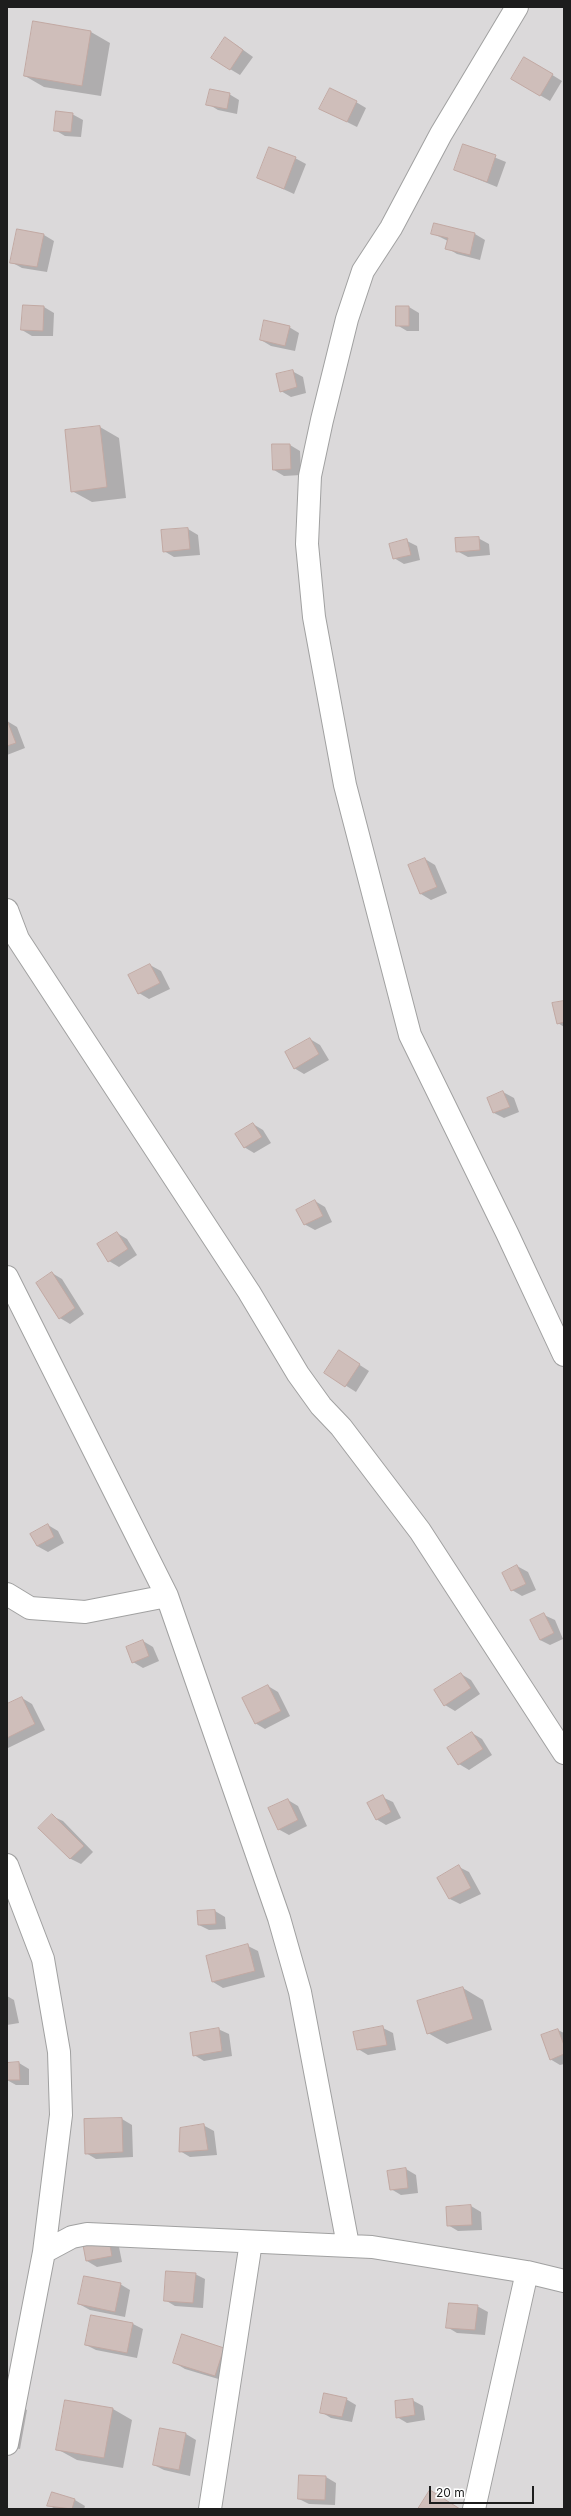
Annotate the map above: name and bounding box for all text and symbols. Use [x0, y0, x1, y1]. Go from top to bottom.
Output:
scale bar [431, 2478, 536, 2504]
text: 20 m [436, 2485, 465, 2500]

